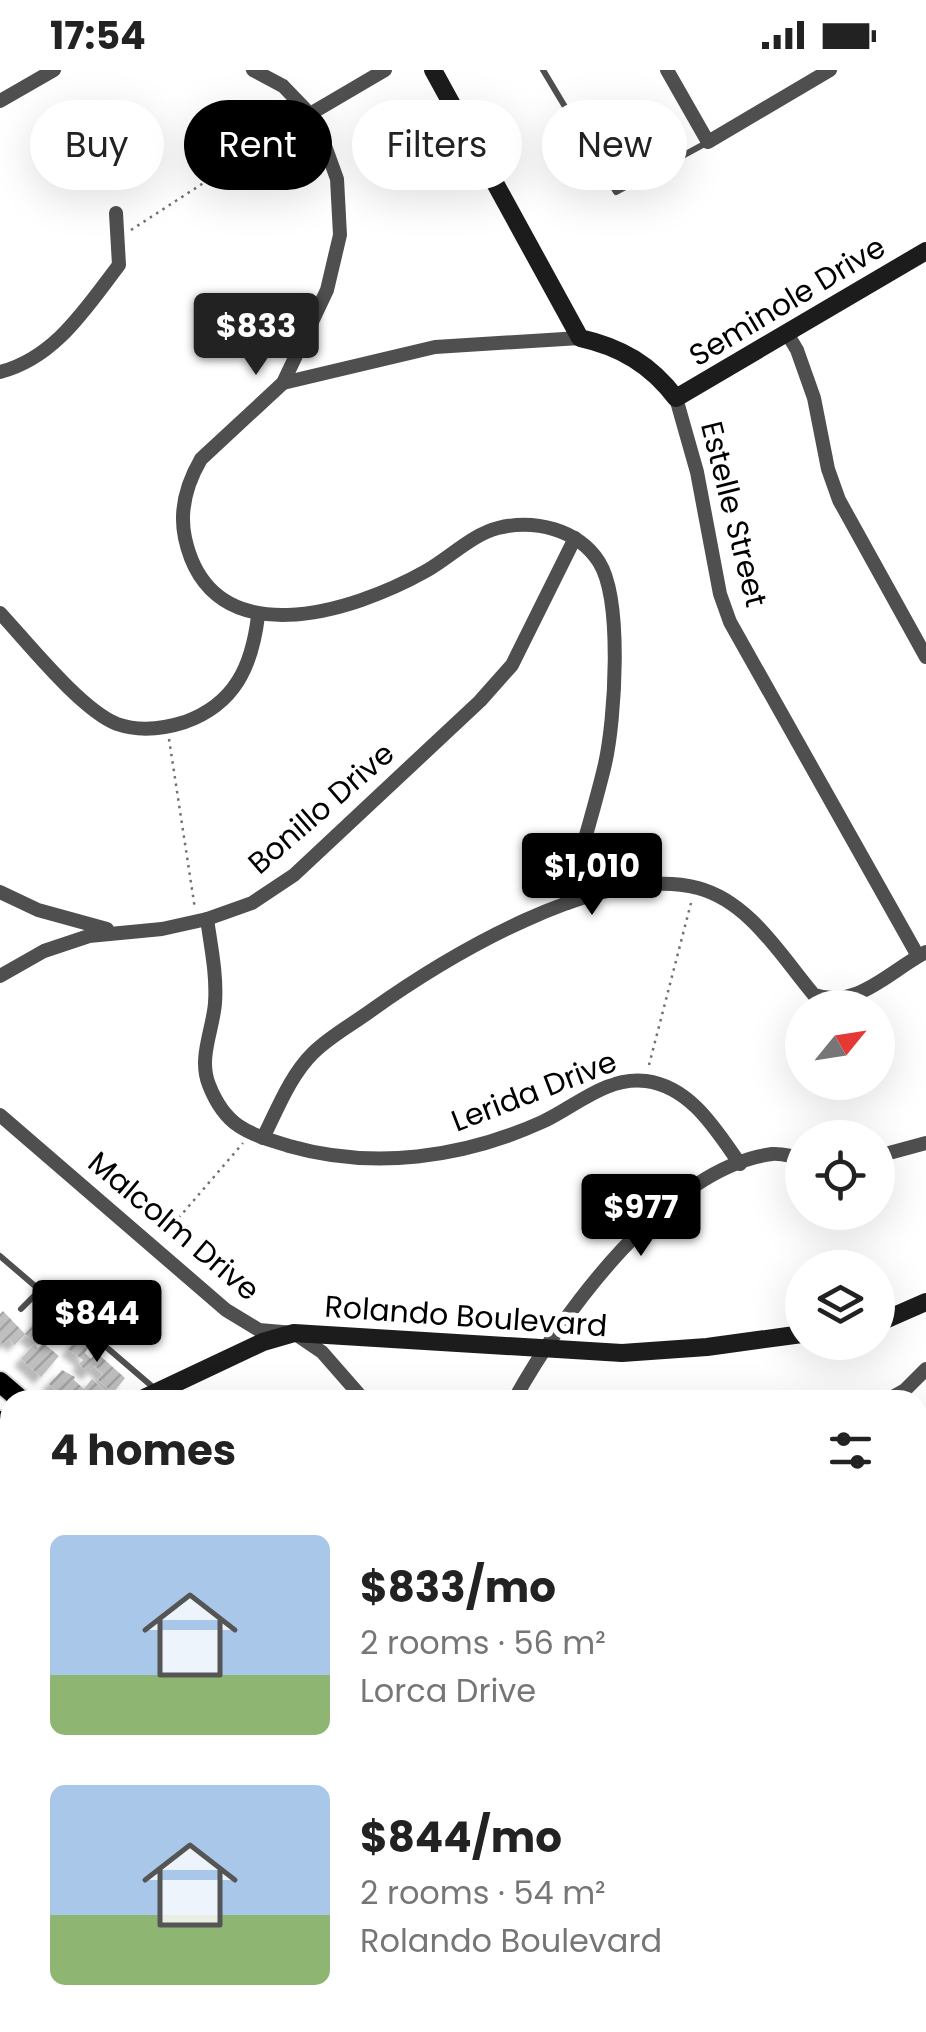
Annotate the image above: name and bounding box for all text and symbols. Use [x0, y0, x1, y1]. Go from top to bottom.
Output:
text: 17:54 [50, 9, 146, 62]
chip: Buy [30, 100, 164, 190]
chip: Rent [184, 100, 332, 190]
chip: Filters [352, 100, 522, 190]
chip: New [542, 100, 687, 190]
street label: Seminole Drive [681, 225, 893, 377]
pin: $833 [197, 293, 315, 378]
text: $833 [216, 303, 296, 348]
street label: Estelle Street [690, 417, 778, 611]
street label: Bonillo Drive [238, 732, 404, 884]
pin: $1,010 [511, 833, 673, 918]
text: $1,010 [544, 843, 640, 888]
north arrow [785, 990, 895, 1100]
map controls [785, 990, 895, 1360]
street label: Lerida Drive [445, 1040, 623, 1142]
button: locate [785, 1120, 895, 1230]
street label: Malcolm Drive [79, 1141, 269, 1311]
pin: $977 [582, 1174, 700, 1259]
text: $977 [604, 1184, 678, 1229]
button: layers [785, 1250, 895, 1360]
pin: $844 [38, 1280, 156, 1365]
street label: Rolando Boulevard [323, 1285, 609, 1347]
text: $844 [54, 1290, 140, 1335]
text: 4 homes [50, 1421, 236, 1480]
icon: filters [823, 1423, 878, 1478]
text: $833/mo [360, 1558, 556, 1617]
icon: home [130, 1575, 250, 1695]
text: 2 rooms · 56 m² [360, 1620, 606, 1665]
text: Lorca Drive [360, 1668, 536, 1713]
text: $844/mo [360, 1808, 562, 1867]
icon: home [130, 1825, 250, 1945]
text: 2 rooms · 54 m² [360, 1870, 606, 1915]
text: Rolando Boulevard [360, 1918, 662, 1963]

